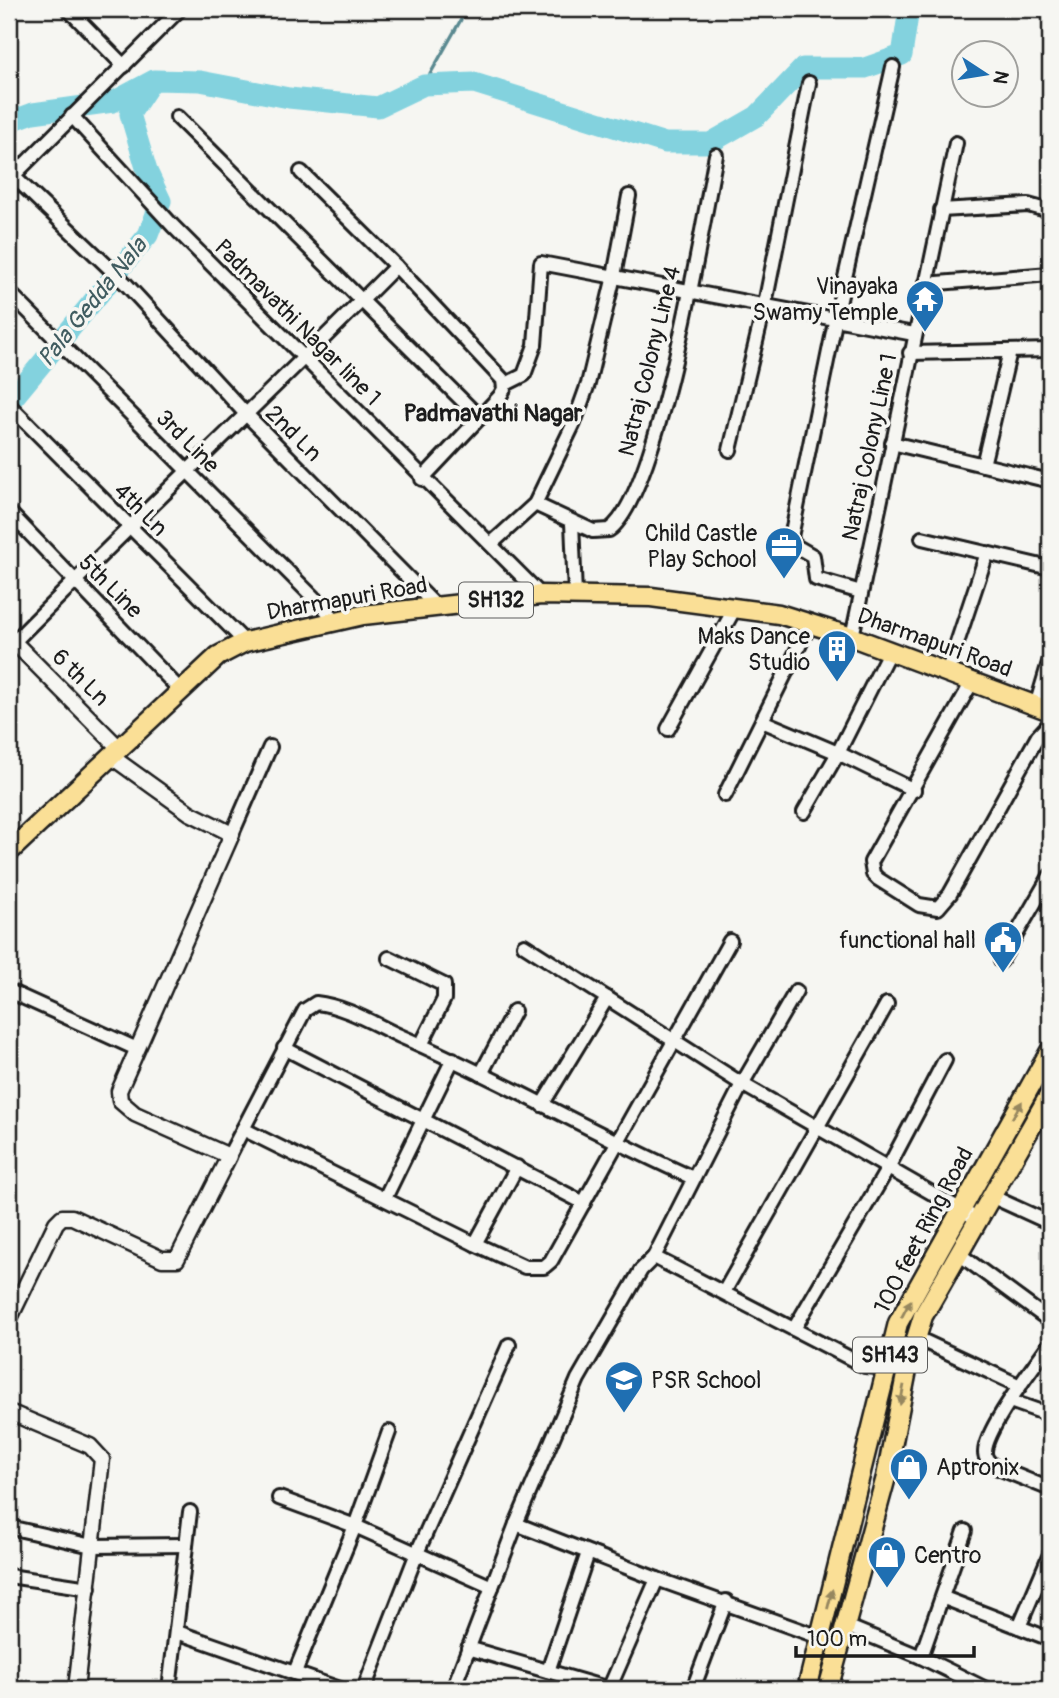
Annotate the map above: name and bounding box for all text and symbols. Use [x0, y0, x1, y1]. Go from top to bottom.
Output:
north arrow [950, 38, 1020, 108]
text: N [988, 69, 1014, 86]
water label: Pala Gedda Nala [32, 231, 154, 373]
street label: Padmavathi Nagar line 1 [208, 233, 387, 412]
street label: Natraj Colony Line 4 [612, 263, 687, 459]
place label: Vinayaka Swamy Temple [753, 272, 899, 327]
temple icon: Vinayaka Swamy Temple [904, 278, 946, 333]
street label: Natraj Colony Line 1 [835, 351, 903, 543]
street label: 2nd Ln [259, 399, 328, 468]
district label: Padmavathi Nagar [404, 399, 583, 428]
street label: 3rd Line [150, 404, 226, 480]
street label: 4th Ln [108, 476, 174, 542]
place label: Child Castle Play School [645, 519, 758, 574]
office icon: Child Castle Play School [763, 525, 805, 580]
street label: 5th Line [73, 548, 149, 625]
street label: Dharmapuri Road [265, 570, 430, 627]
road number: SH132 [459, 582, 533, 618]
street label: Dharmapuri Road [853, 601, 1016, 684]
place label: Maks Dance Studio [697, 622, 811, 677]
building icon: Maks Dance Studio [816, 628, 858, 683]
street label: 6 th Ln [46, 643, 115, 712]
public building icon: functional hall [982, 919, 1024, 974]
place label: functional hall [839, 926, 976, 955]
one-way arrow [1010, 1100, 1023, 1119]
street label: 100 feet Ring Road [867, 1142, 980, 1319]
one-way arrow [900, 1299, 912, 1318]
road number: SH143 [853, 1338, 927, 1372]
school or university icon: PSR School [603, 1359, 645, 1414]
place label: PSR School [651, 1366, 761, 1395]
one-way arrow [897, 1384, 908, 1406]
shop icon: Aptronix [888, 1446, 930, 1501]
place label: Aptronix [936, 1453, 1020, 1482]
shop icon: Centro [866, 1534, 908, 1589]
place label: Centro [914, 1541, 981, 1570]
one-way arrow [825, 1588, 836, 1610]
scale bar [796, 1614, 975, 1658]
text: 100 m [807, 1626, 867, 1653]

